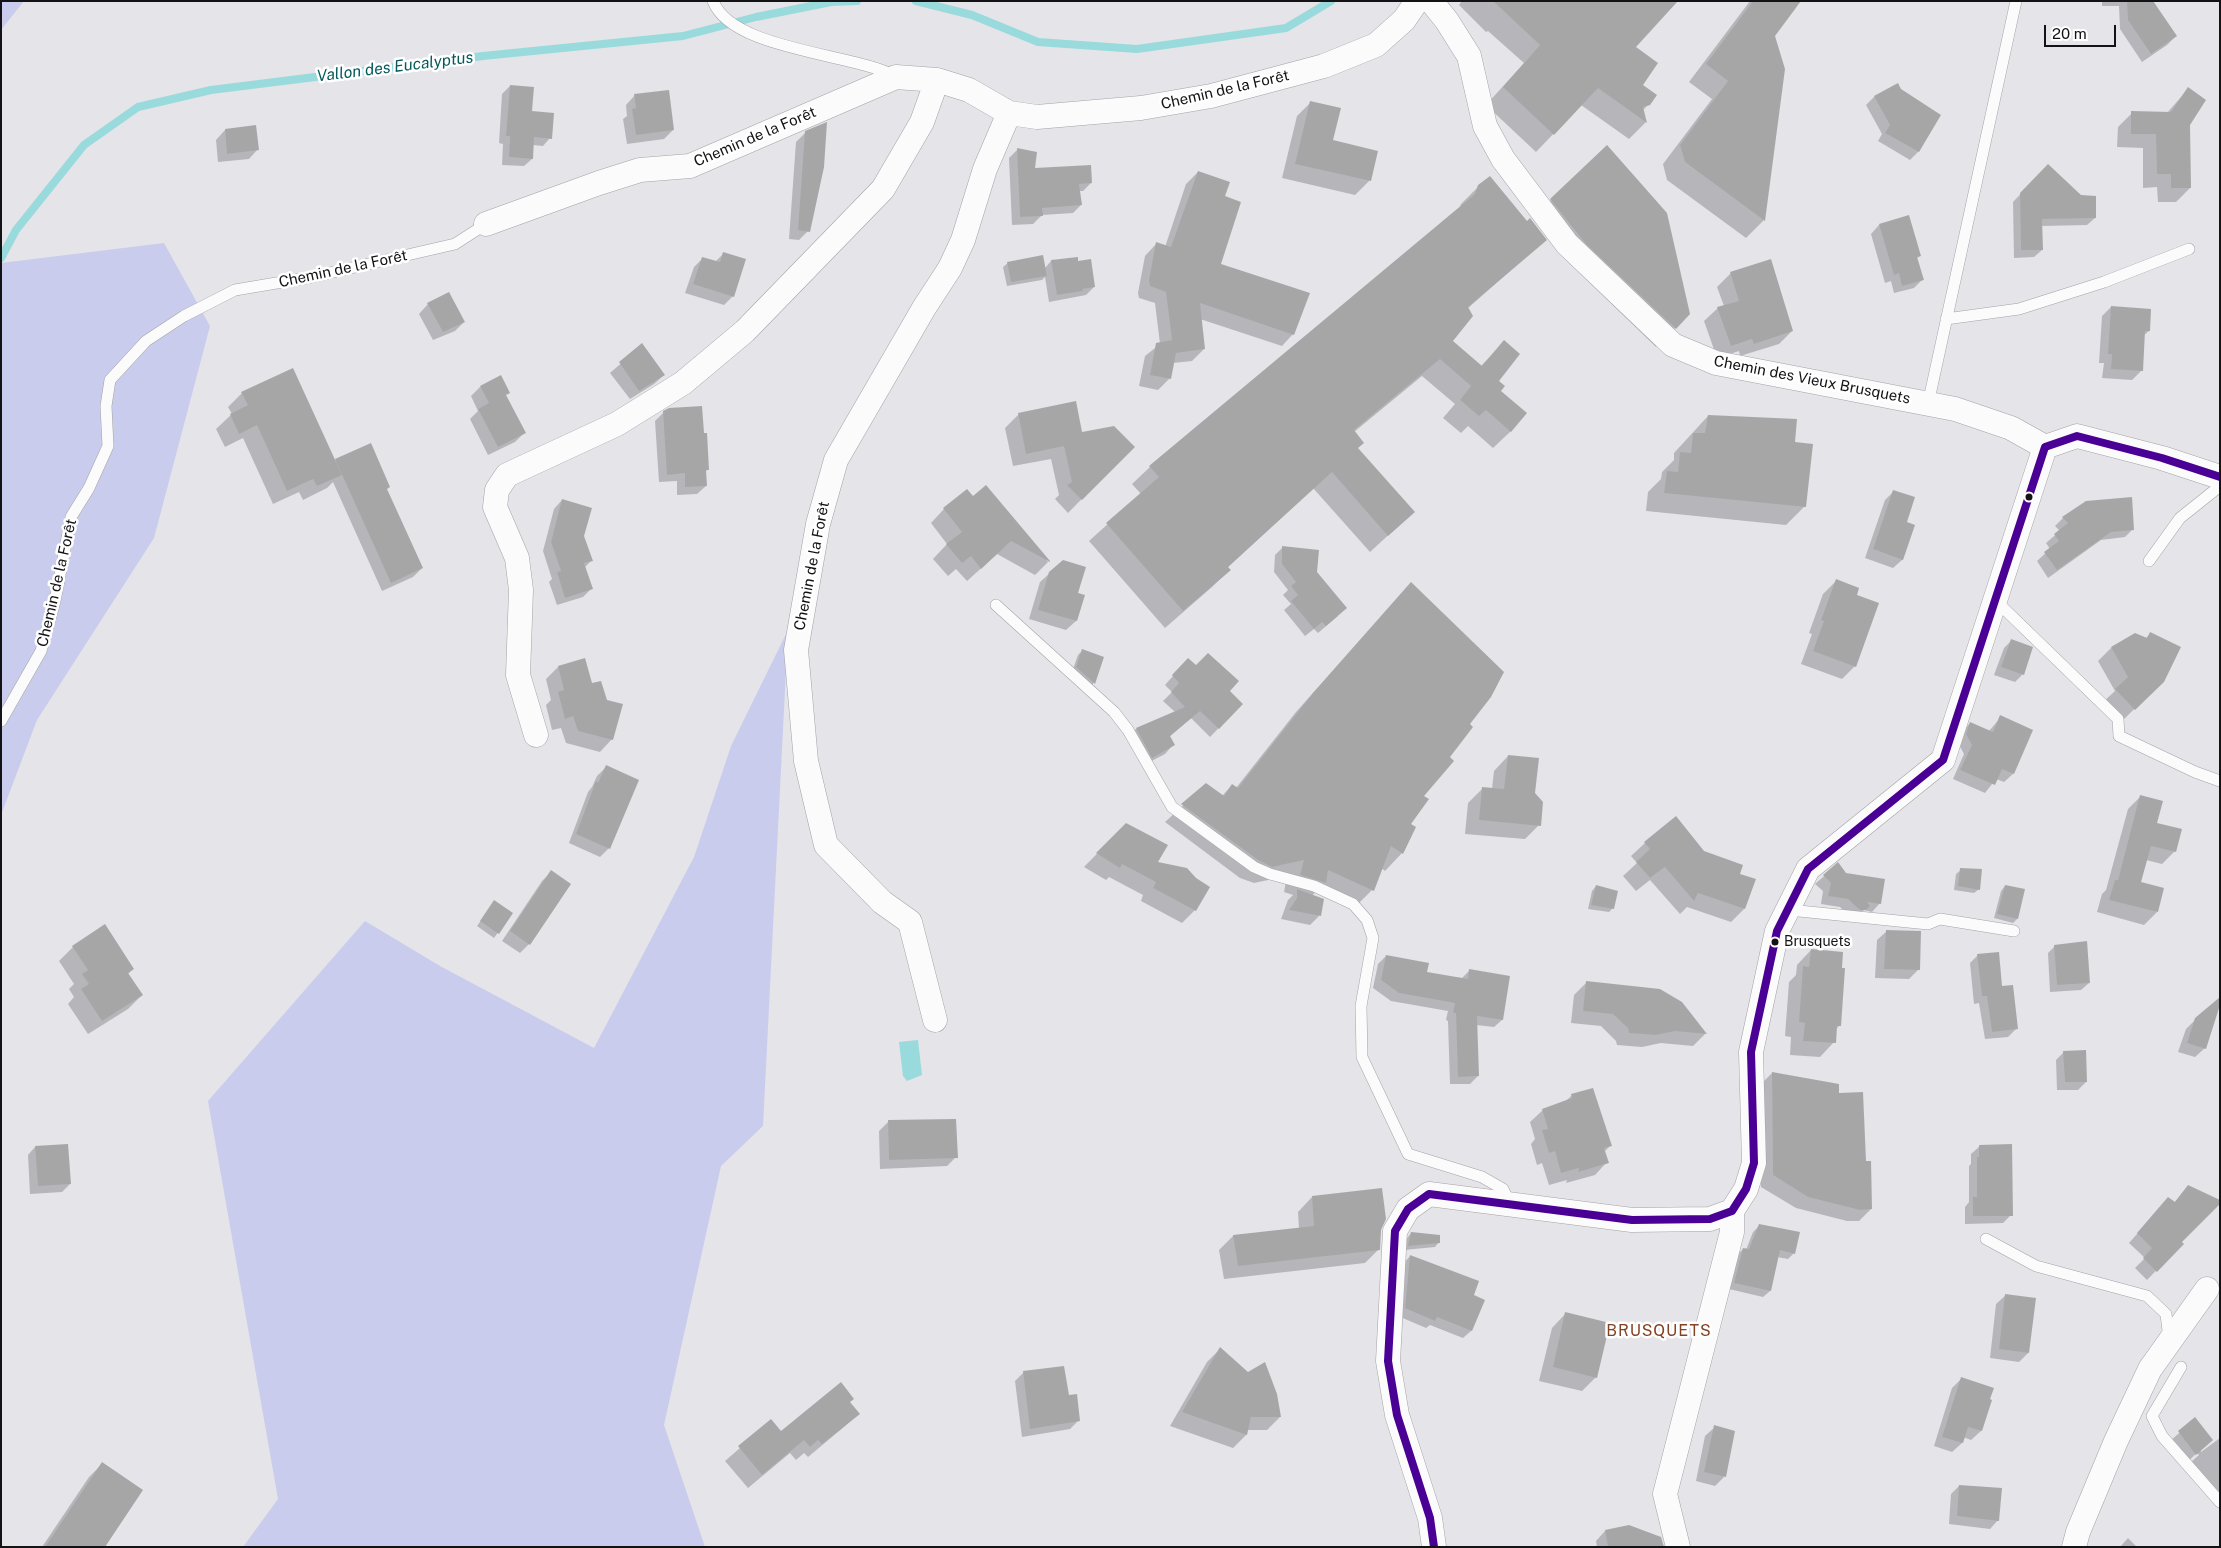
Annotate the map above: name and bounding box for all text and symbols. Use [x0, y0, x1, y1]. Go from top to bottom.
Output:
scale bar [2046, 15, 2118, 47]
text: 20 m [2052, 25, 2087, 42]
water label: Vallon des Eucalyptus [316, 48, 474, 86]
street label: Chemin de la Forêt [1159, 67, 1291, 113]
street label: Chemin de la Forêt [691, 103, 819, 171]
street label: Chemin de la Forêt [277, 247, 409, 291]
street label: Chemin des Vieux Brusquets [1712, 352, 1912, 408]
unlabelled marker [2024, 492, 2034, 502]
street label: Chemin de la Forêt [791, 500, 833, 632]
street label: Chemin de la Forêt [34, 517, 80, 649]
place label: Brusquets [1784, 934, 1851, 950]
marker: Brusquets [1770, 937, 1780, 947]
district label: BRUSQUETS [1605, 1321, 1713, 1341]

